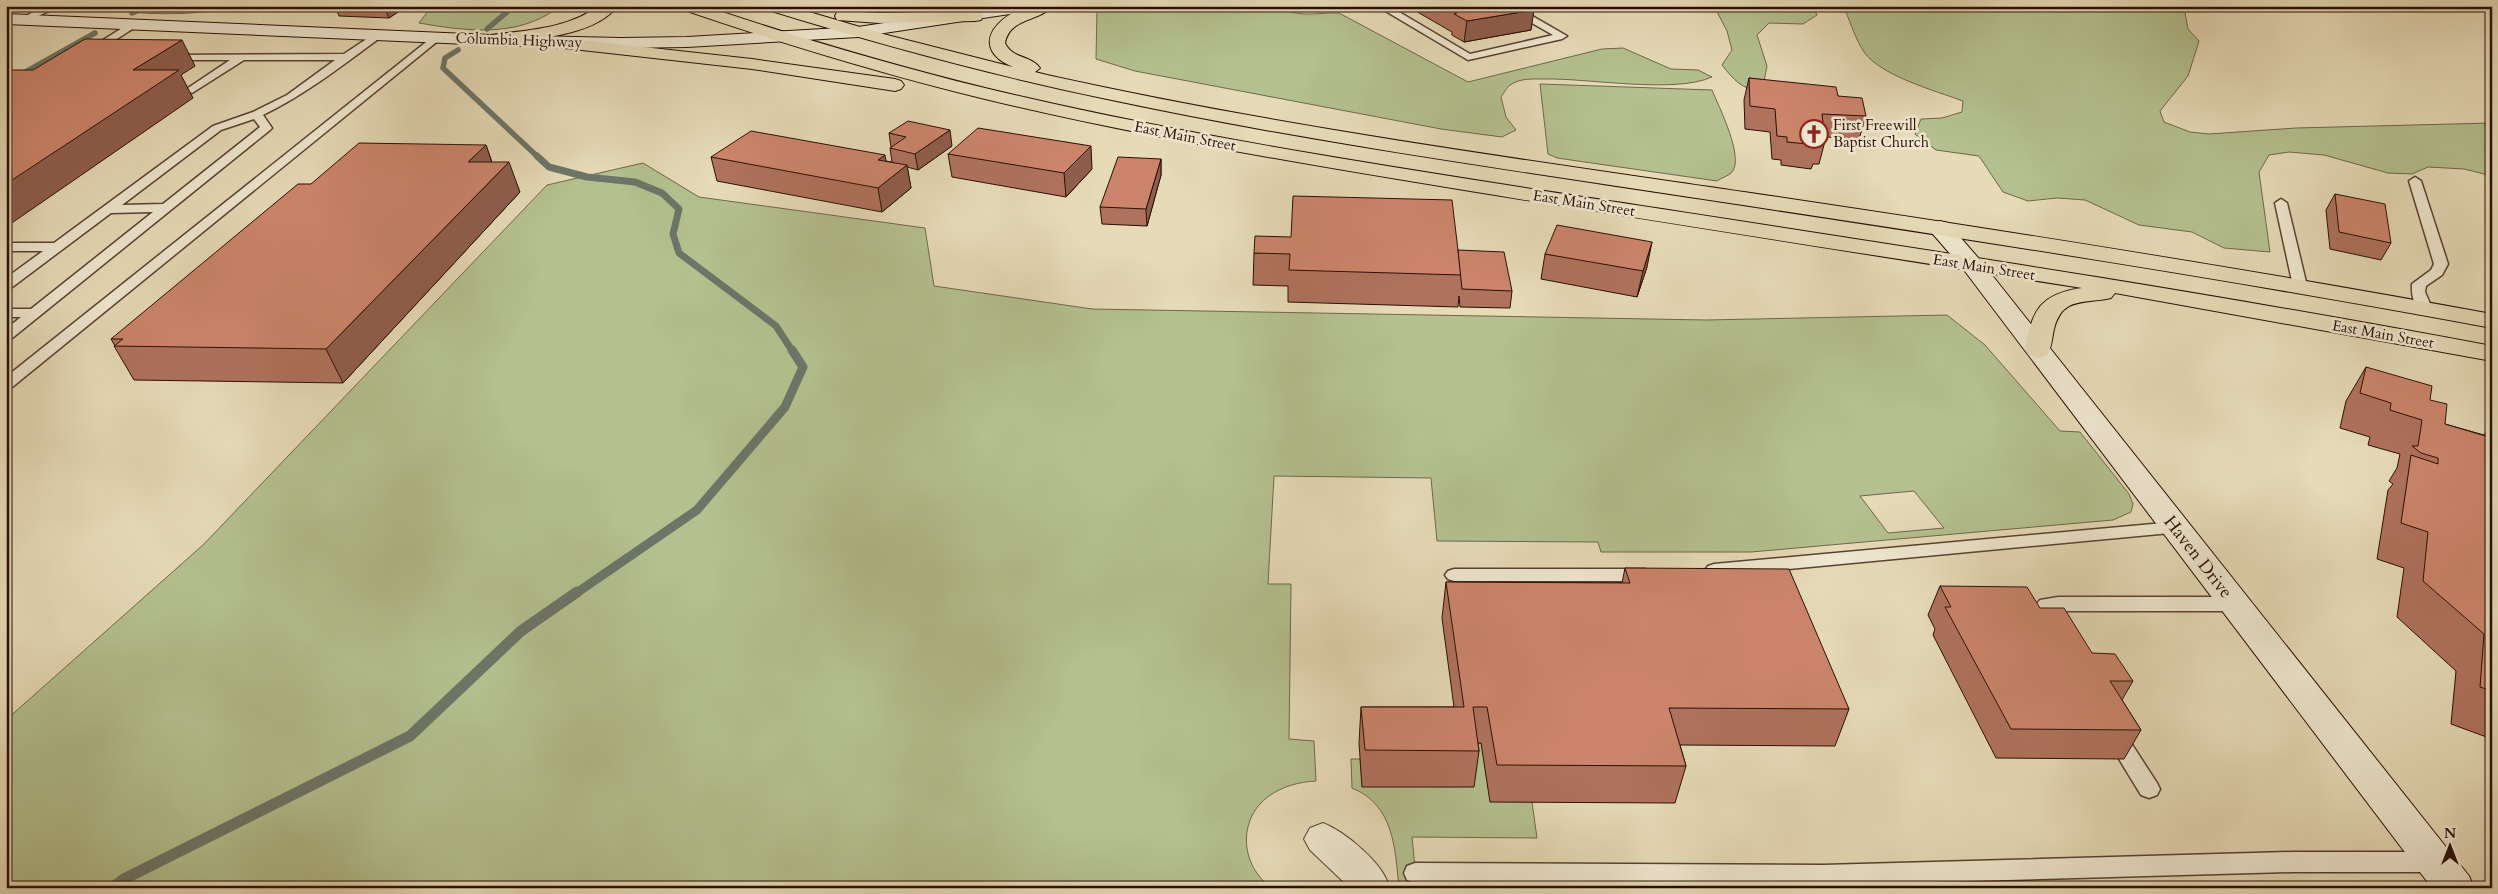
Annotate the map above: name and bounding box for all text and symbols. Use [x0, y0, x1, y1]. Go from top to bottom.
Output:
street label: Columbia Highway [455, 28, 583, 52]
place label: First Freewill Baptist Church [1833, 115, 1930, 152]
street label: East Main Street [1133, 116, 1238, 156]
church icon: First Freewill Baptist Church [1799, 119, 1829, 149]
street label: East Main Street [1532, 185, 1637, 221]
street label: East Main Street [1932, 249, 2037, 285]
street label: East Main Street [2331, 315, 2436, 353]
street label: Haven Drive [2158, 510, 2238, 604]
north arrow [2426, 822, 2476, 872]
text: N [2444, 824, 2456, 843]

